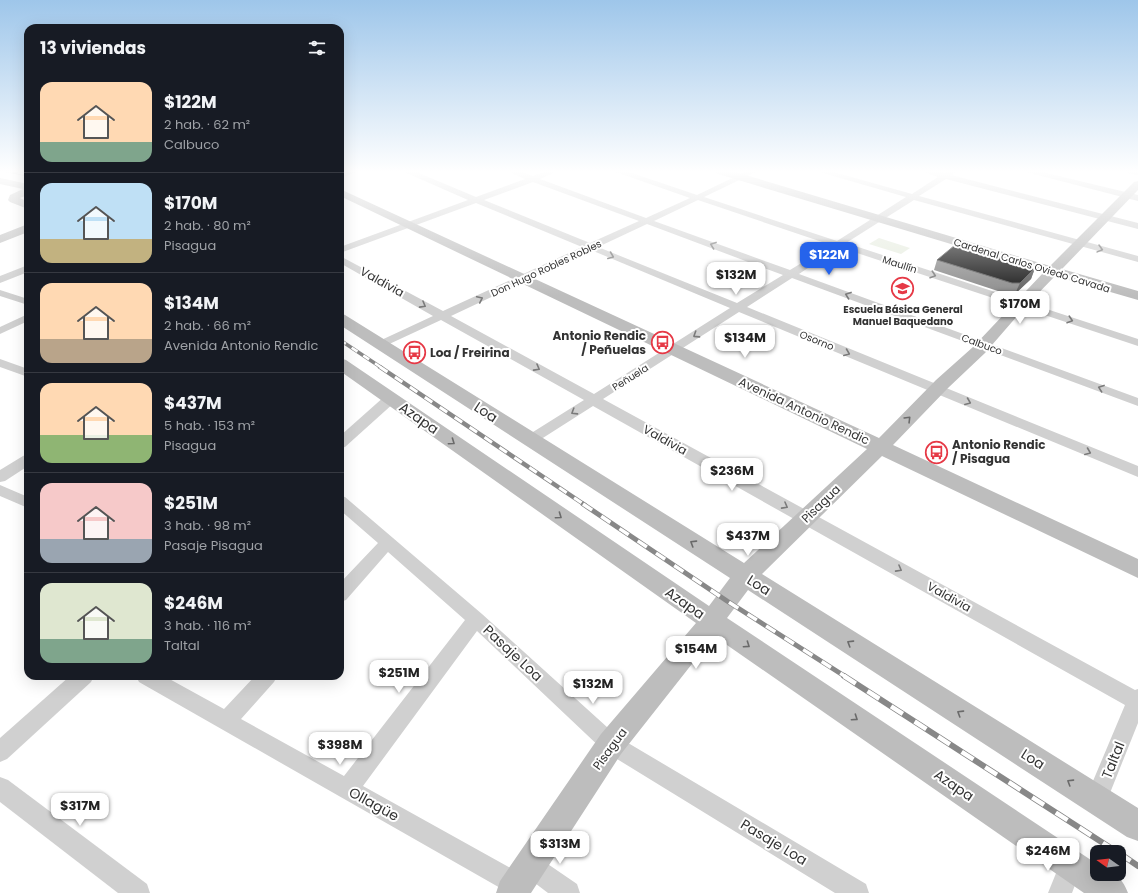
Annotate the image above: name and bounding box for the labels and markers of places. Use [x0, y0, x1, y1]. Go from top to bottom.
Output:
pin: $122M [801, 242, 857, 276]
pin: $132M [708, 262, 764, 296]
school or university icon: Escuela Básica General Manuel Baquedano [890, 276, 916, 302]
pin: $170M [992, 291, 1048, 325]
place label: Escuela Básica General Manuel Baquedano [843, 302, 963, 329]
pin: $134M [717, 325, 773, 359]
place label: Antonio Rendic / Peñuelas [552, 327, 646, 358]
bus stop icon: Antonio Rendic / Peñuelas [649, 330, 675, 356]
bus stop icon: Loa / Freirina [402, 340, 428, 366]
place label: Loa / Freirina [430, 344, 510, 361]
place label: Antonio Rendic / Pisagua [952, 436, 1046, 467]
bus stop icon: Antonio Rendic / Pisagua [923, 439, 949, 465]
pin: $236M [704, 458, 760, 492]
pin: $437M [720, 523, 776, 557]
pin: $154M [668, 636, 724, 670]
pin: $251M [371, 660, 427, 694]
pin: $132M [565, 671, 621, 705]
pin: $398M [312, 732, 368, 766]
pin: $317M [52, 793, 108, 827]
pin: $313M [532, 831, 588, 865]
pin: $246M [1020, 838, 1076, 872]

